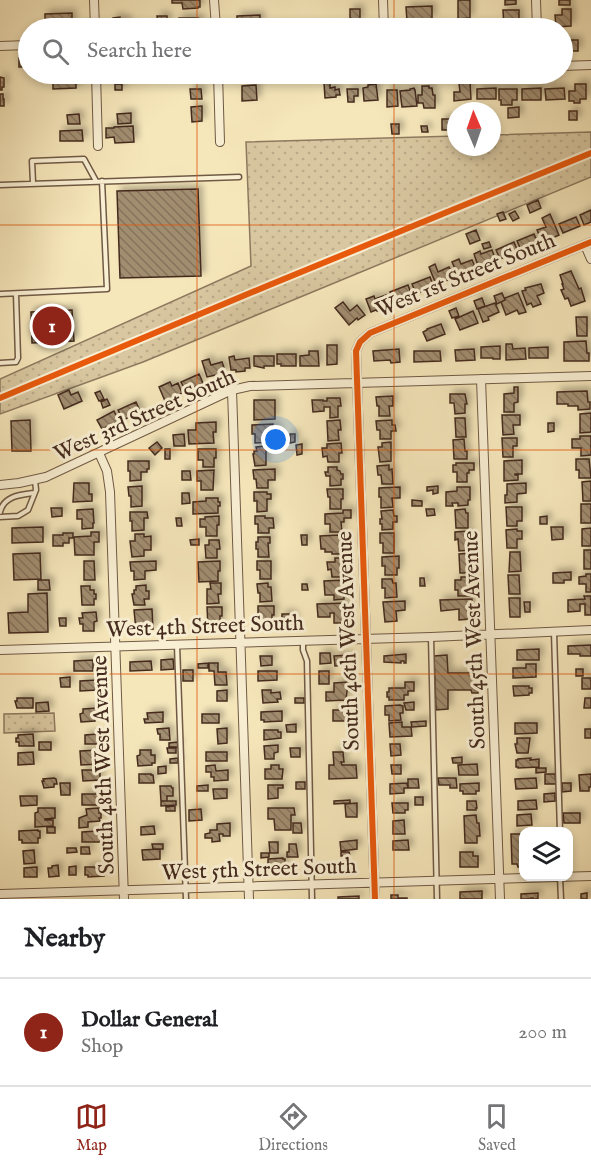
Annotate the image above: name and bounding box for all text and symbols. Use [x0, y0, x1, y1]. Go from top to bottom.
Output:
search box [18, 18, 573, 84]
icon: search [39, 35, 72, 68]
text: Search here [87, 37, 192, 65]
north arrow [447, 102, 501, 156]
street label: West 1st Street South [372, 227, 560, 325]
pin: 1 [32, 304, 72, 348]
street label: West 3rd Street South [50, 363, 240, 468]
your location [261, 425, 290, 454]
street label: South 45th West Avenue [457, 530, 493, 750]
street label: South 46th West Avenue [331, 531, 367, 751]
street label: West 4th Street South [106, 610, 305, 644]
street label: South 48th West Avenue [86, 655, 122, 875]
map controls [519, 827, 573, 881]
button: layers [519, 827, 573, 881]
street label: West 5th Street South [161, 853, 357, 887]
text: Nearby [24, 922, 105, 955]
text: Dollar General [81, 1006, 218, 1034]
text: 1 [40, 1020, 47, 1045]
text: 200 m [518, 1020, 567, 1045]
text: Shop [81, 1034, 123, 1059]
tab: Map [75, 1100, 108, 1156]
tab: Directions [258, 1100, 328, 1156]
tab: Saved [478, 1100, 516, 1156]

